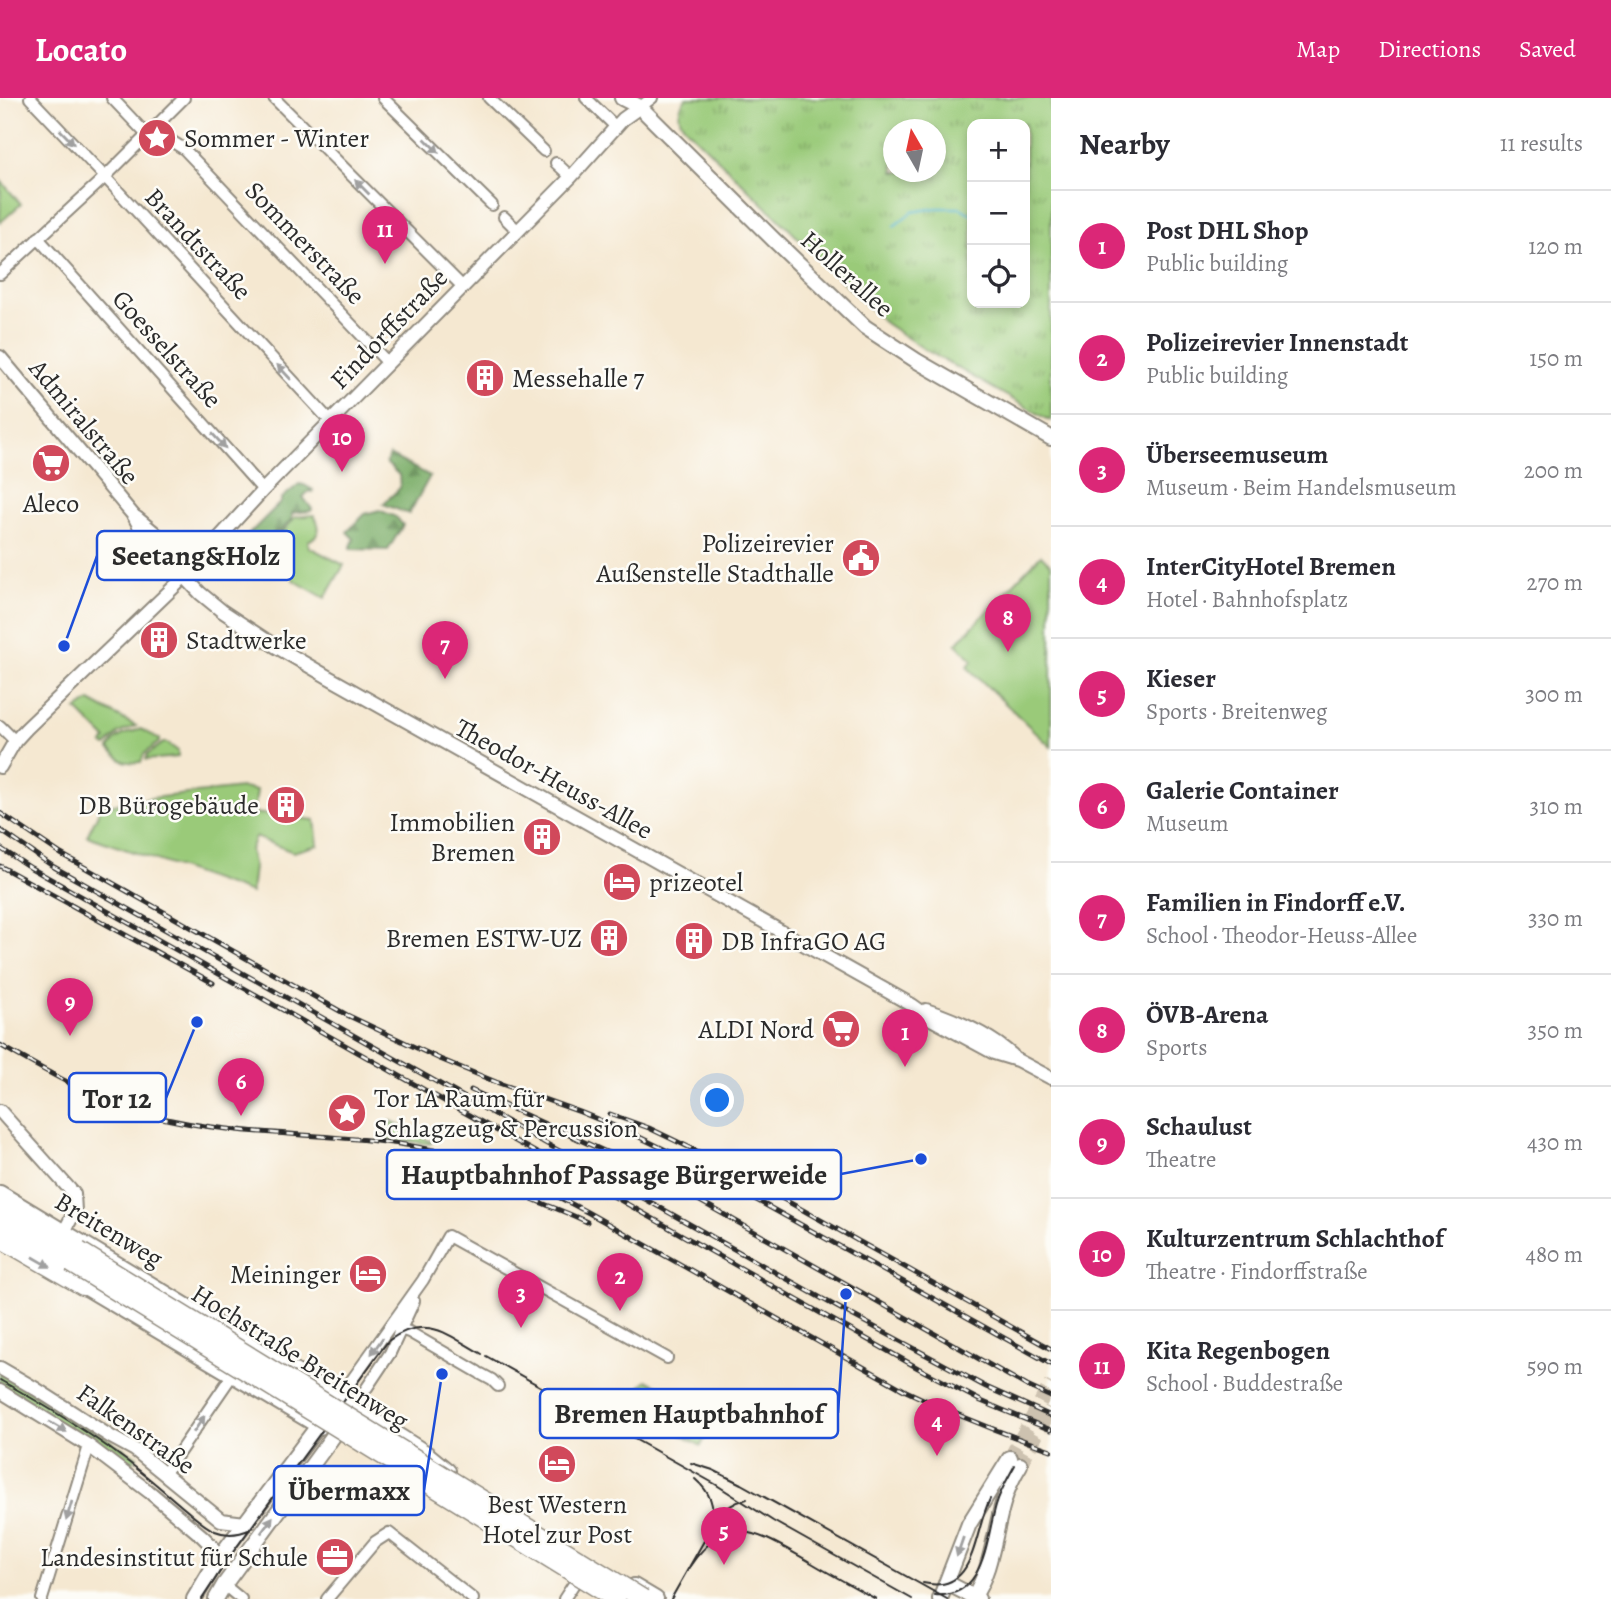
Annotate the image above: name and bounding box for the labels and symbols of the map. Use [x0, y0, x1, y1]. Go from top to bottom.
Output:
place icon: Sommer - Winter [136, 117, 178, 159]
north arrow [883, 119, 946, 182]
place label: Sommer - Winter [184, 121, 369, 156]
one-way arrow [59, 128, 75, 145]
one-way arrow [424, 138, 440, 154]
street label: Sommerstraße [237, 174, 373, 312]
one-way arrow [355, 179, 371, 196]
street label: Brandtstraße [137, 180, 259, 308]
pin: 11 [362, 206, 408, 264]
street label: Hollerallee [793, 223, 901, 325]
street label: Findorffstraße [322, 261, 456, 397]
street label: Goesselstraße [104, 282, 230, 416]
street label: Admiralstraße [21, 351, 147, 492]
building icon: Messehalle 7 [464, 357, 506, 399]
place label: Messehalle 7 [512, 361, 644, 396]
one-way arrow [277, 364, 293, 381]
pin: 10 [319, 414, 365, 472]
one-way arrow [211, 433, 227, 450]
supermarket icon: Aleco [30, 442, 72, 484]
place label: Aleco [22, 486, 79, 521]
place label: Polizeirevier Außenstelle Stadthalle [595, 526, 834, 591]
callout: Seetang&Holz [97, 531, 294, 580]
text: Seetang&Holz [112, 537, 280, 575]
public building icon: Polizeirevier Außenstelle Stadthalle [840, 537, 882, 579]
pin: 8 [985, 594, 1031, 652]
building icon: Stadtwerke [138, 619, 180, 661]
pin: 7 [422, 621, 468, 679]
place label: Stadtwerke [186, 623, 307, 658]
street label: Theodor-Heuss-Allee [449, 710, 659, 848]
building icon: DB Bürogebäude [265, 784, 307, 826]
place label: DB Bürogebäude [78, 788, 259, 823]
place label: Immobilien Bremen [390, 805, 515, 870]
building icon: Immobilien Bremen [521, 816, 563, 858]
hotel icon: prizeotel [601, 861, 643, 903]
place label: prizeotel [649, 865, 743, 900]
building icon: Bremen ESTW-UZ [588, 917, 630, 959]
building icon: DB InfraGO AG [673, 920, 715, 962]
place label: Bremen ESTW-UZ [386, 921, 582, 956]
place label: DB InfraGO AG [721, 924, 886, 959]
pin: 9 [47, 978, 93, 1036]
supermarket icon: ALDI Nord [820, 1008, 862, 1050]
pin: 1 [882, 1009, 928, 1067]
place label: ALDI Nord [698, 1012, 814, 1047]
pin: 6 [218, 1058, 264, 1116]
callout: Tor 12 [69, 1073, 166, 1122]
text: Tor 12 [83, 1080, 152, 1118]
place label: Tor 1A Raum für Schlagzeug & Percussion [374, 1081, 638, 1146]
your location [700, 1083, 734, 1117]
place icon: Tor 1A Raum für Schlagzeug & Percussion [326, 1092, 368, 1134]
callout: Hauptbahnhof Passage Bürgerweide [387, 1150, 841, 1199]
text: Hauptbahnhof Passage Bürgerweide [401, 1156, 827, 1194]
street label: Breitenweg [48, 1184, 170, 1276]
hotel icon: Meininger [347, 1253, 389, 1295]
pin: 2 [597, 1253, 643, 1311]
one-way arrow [32, 1256, 51, 1268]
place label: Meininger [230, 1257, 341, 1292]
pin: 3 [498, 1270, 544, 1328]
street label: Hochstraße Breitenweg [185, 1276, 415, 1438]
one-way arrow [370, 1336, 384, 1355]
street label: Falkenstraße [70, 1375, 202, 1483]
callout: Bremen Hauptbahnhof [540, 1389, 838, 1438]
text: Bremen Hauptbahnhof [554, 1395, 828, 1433]
pin: 4 [914, 1398, 960, 1456]
one-way arrow [192, 1415, 206, 1433]
one-way arrow [49, 1421, 68, 1433]
hotel icon: Best Western Hotel zur Post [536, 1443, 578, 1485]
callout: Übermaxx [274, 1466, 424, 1515]
text: Übermaxx [288, 1472, 410, 1510]
place label: Best Western Hotel zur Post [482, 1487, 632, 1552]
one-way arrow [64, 1501, 74, 1522]
pin: 5 [701, 1507, 747, 1565]
one-way arrow [260, 1516, 274, 1535]
office icon: Landesinstitut für Schule [314, 1536, 356, 1578]
one-way arrow [954, 1537, 965, 1558]
place label: Landesinstitut für Schule [40, 1540, 308, 1575]

